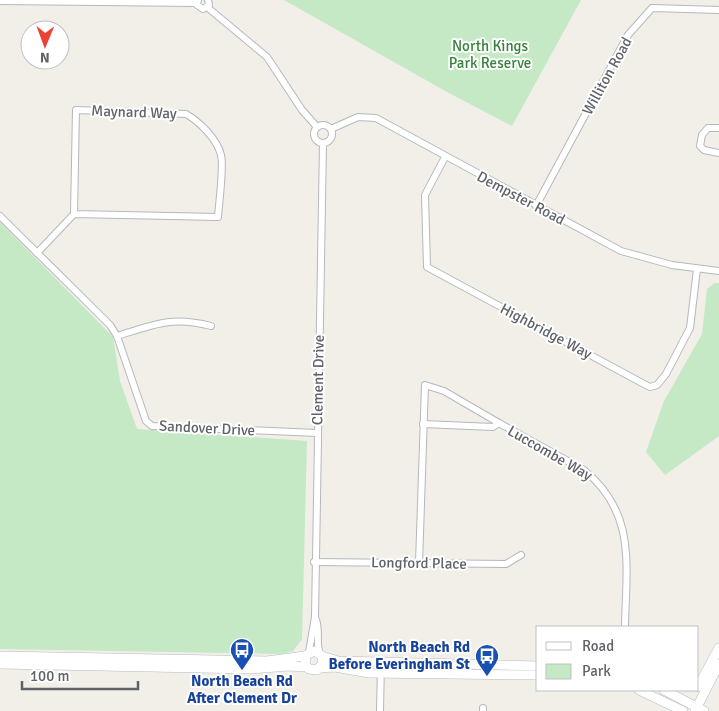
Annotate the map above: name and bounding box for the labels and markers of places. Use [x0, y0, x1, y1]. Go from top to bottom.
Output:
bus stop icon: North Beach Rd After Clement Dr [229, 637, 255, 671]
place label: North Beach Rd Before Everingham St [329, 638, 470, 673]
bus stop icon: North Beach Rd Before Everingham St [474, 643, 500, 677]
place label: North Beach Rd After Clement Dr [187, 672, 297, 707]

